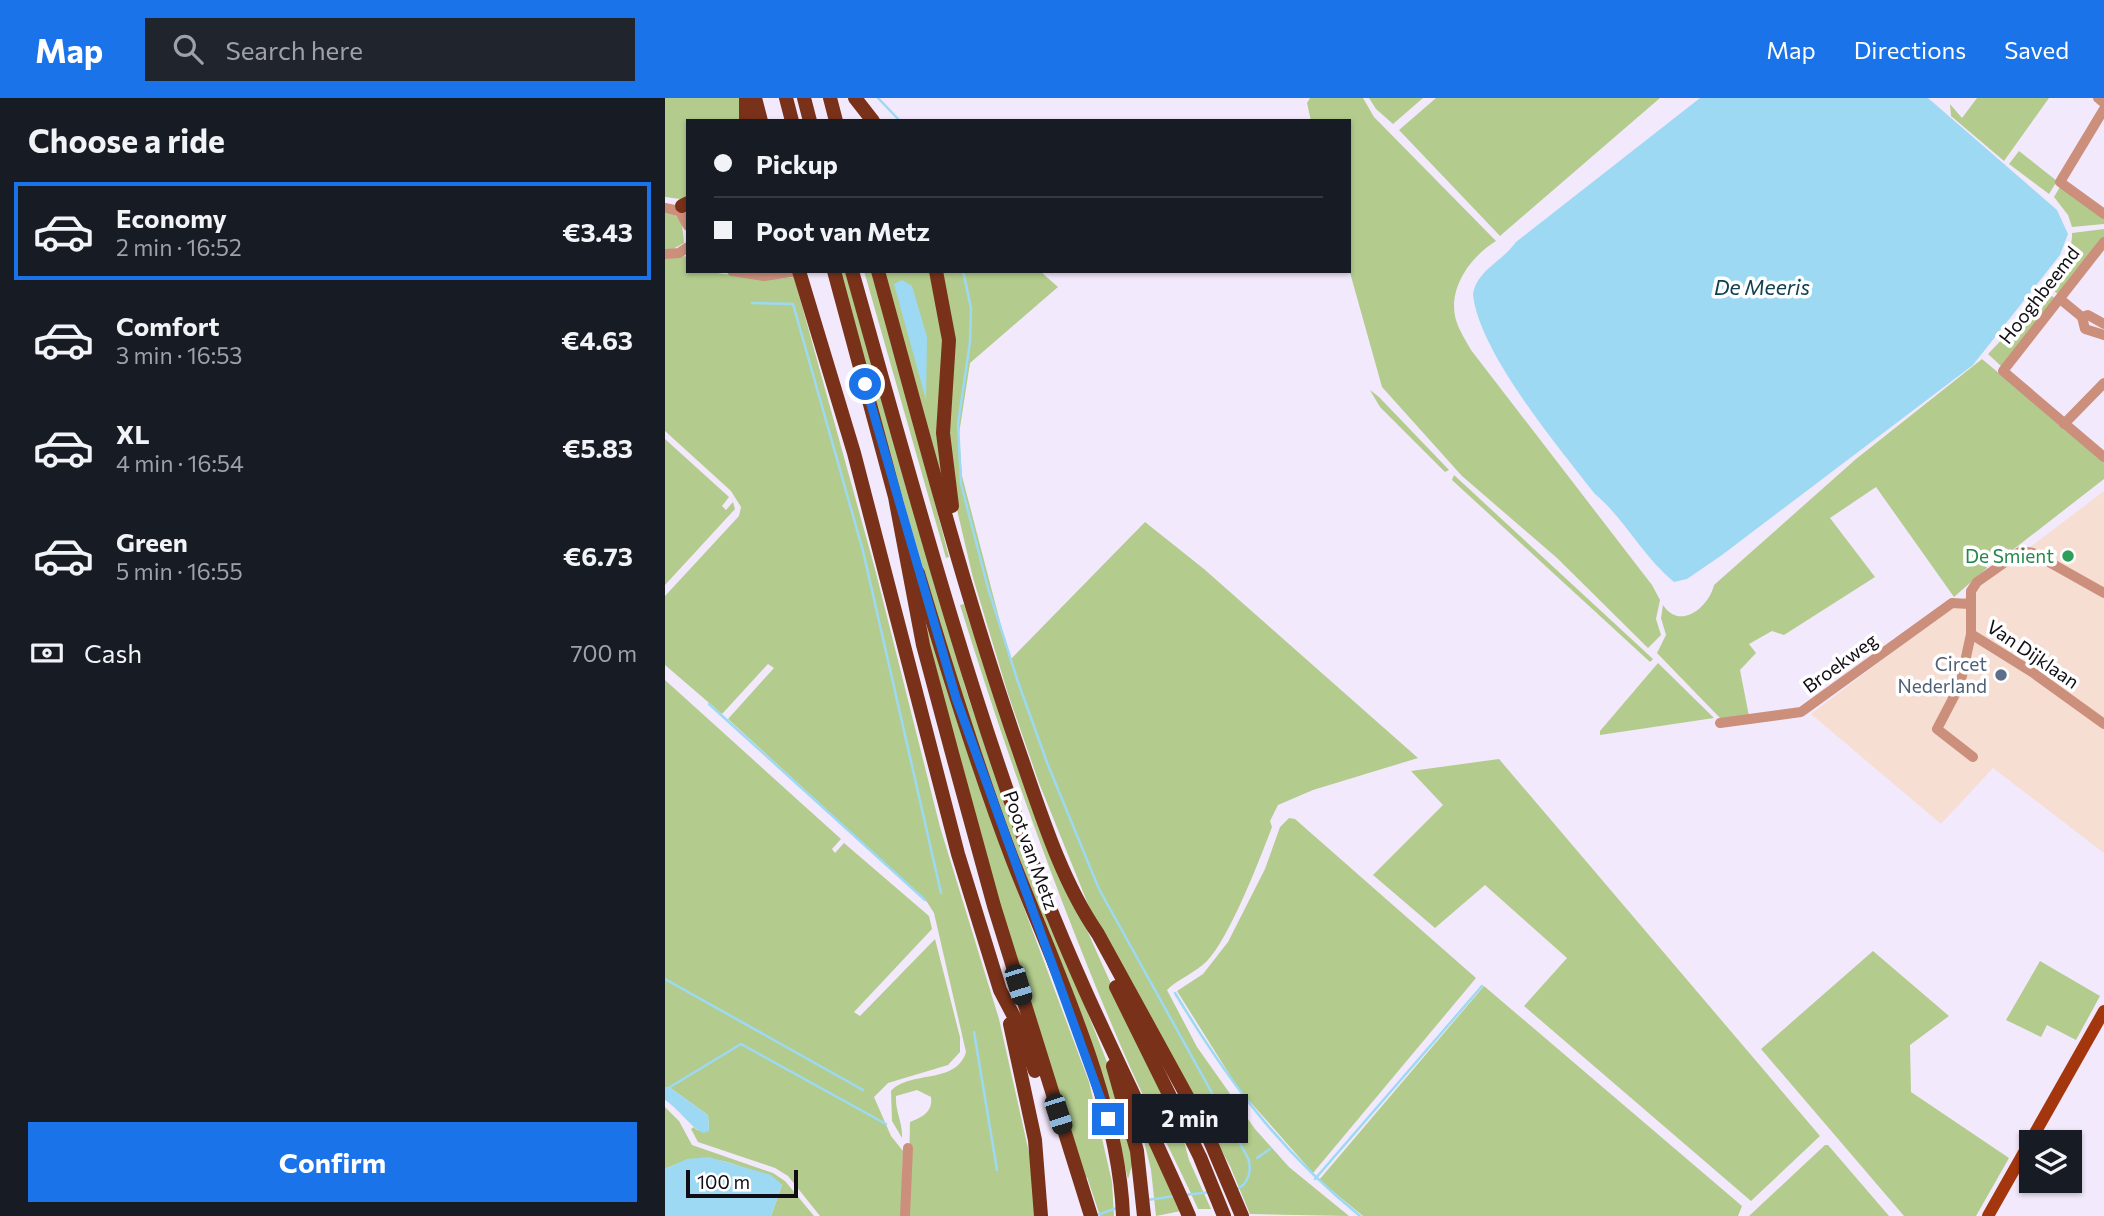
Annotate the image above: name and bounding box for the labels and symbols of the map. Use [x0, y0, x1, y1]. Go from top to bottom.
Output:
street label: Hooghbeemd [1994, 242, 2084, 348]
water label: De Meeris [1714, 274, 1810, 299]
route start [849, 368, 881, 400]
place label: De Smient [1965, 544, 2054, 567]
marker: De Smient [2060, 548, 2076, 564]
street label: Van Dijklaan [1983, 614, 2084, 693]
street label: Broekweg [1798, 628, 1881, 697]
place label: Circet Nederland [1897, 652, 1987, 697]
marker: Circet Nederland [1993, 667, 2009, 683]
street label: Poot van Metz [999, 787, 1064, 912]
car [1002, 962, 1035, 1008]
car [1042, 1091, 1075, 1137]
callout: 2 min [1132, 1094, 1248, 1144]
route end [1092, 1103, 1124, 1135]
scale bar [686, 1167, 798, 1199]

